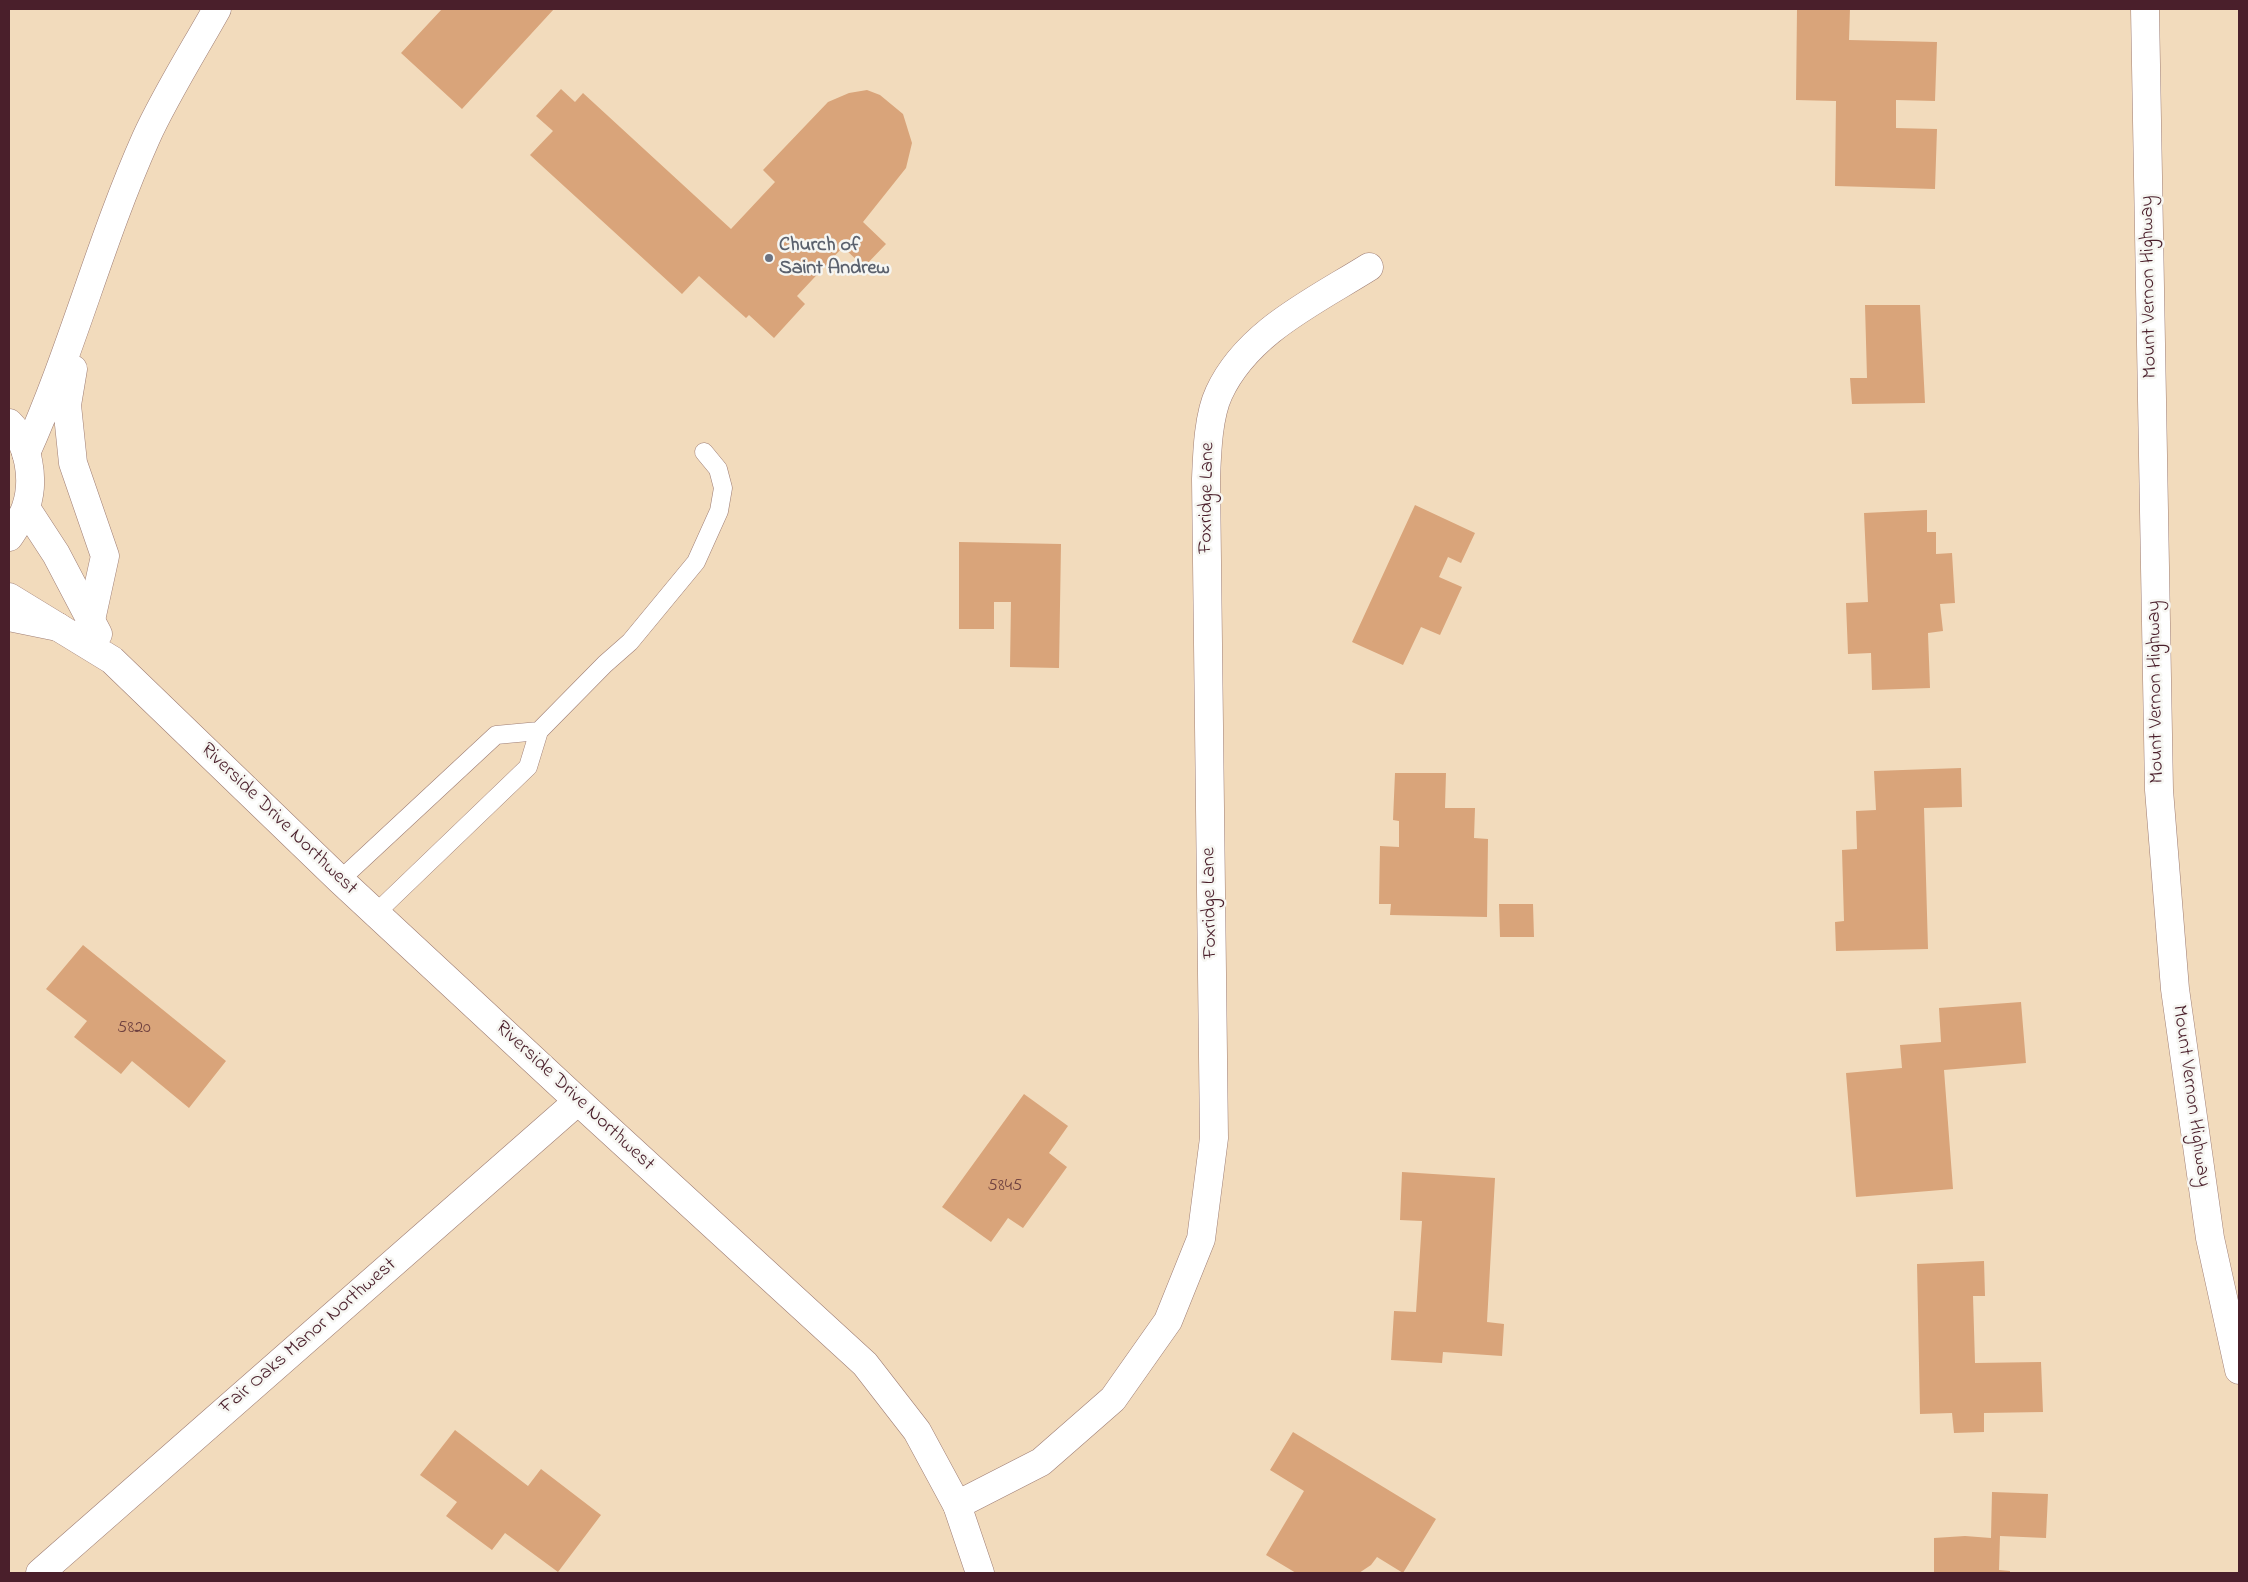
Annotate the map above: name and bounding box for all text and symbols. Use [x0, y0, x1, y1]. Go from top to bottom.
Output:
street label: Mount Vernon Highway [2136, 195, 2164, 379]
place label: Church of Saint Andrew [779, 235, 890, 282]
marker: Church of Saint Andrew [763, 252, 775, 264]
street label: Foxridge Lane [1195, 442, 1221, 554]
street label: Mount Vernon Highway [2143, 600, 2171, 784]
street label: Riverside Drive Northwest [194, 739, 362, 901]
street label: Foxridge Lane [1198, 847, 1224, 959]
street label: Mount Vernon Highway [2165, 1004, 2215, 1188]
street label: Riverside Drive Northwest [489, 1017, 659, 1177]
house number: 5820 [117, 1018, 151, 1040]
house number: 5845 [988, 1176, 1022, 1198]
street label: Fair Oaks Manor Northwest [216, 1254, 402, 1420]

